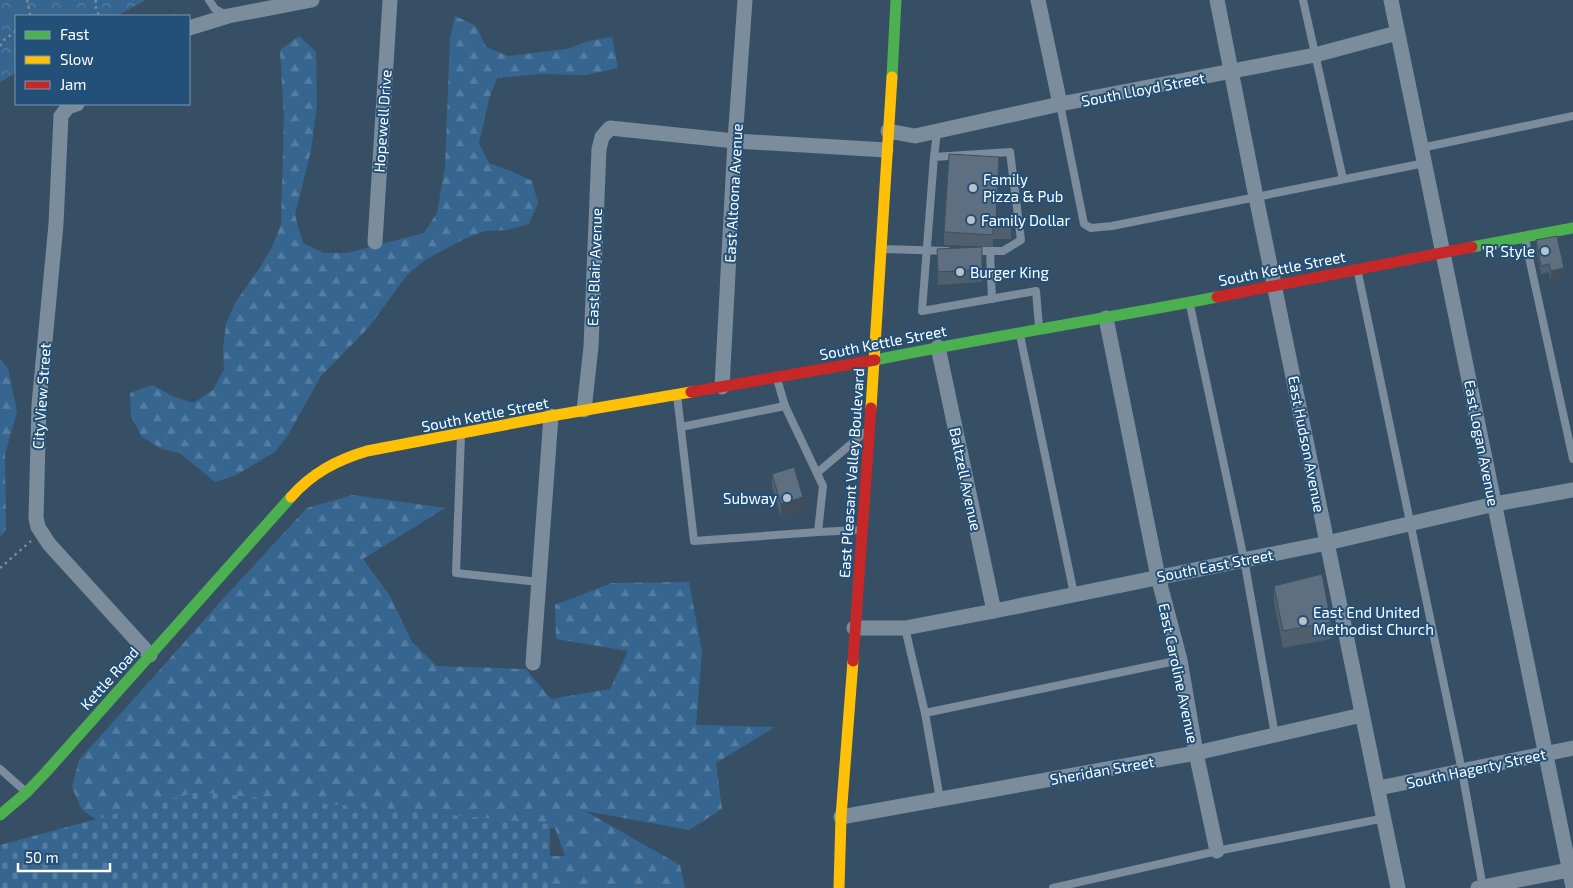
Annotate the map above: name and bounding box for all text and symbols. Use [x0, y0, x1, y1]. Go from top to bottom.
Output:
legend [15, 15, 190, 105]
text: Fast [60, 25, 90, 43]
text: Slow [60, 50, 94, 68]
street label: South Lloyd Street [1080, 68, 1207, 110]
street label: Hopewell Drive [369, 69, 395, 173]
text: Jam [60, 75, 86, 93]
street label: East Altoona Avenue [720, 123, 746, 263]
place label: Family Pizza & Pub [983, 170, 1063, 205]
marker: Family Pizza & Pub [967, 182, 979, 194]
street label: East Blair Avenue [583, 208, 605, 326]
place label: Family Dollar [981, 211, 1071, 229]
marker: Family Dollar [965, 214, 977, 226]
place label: 'R' Style [1482, 242, 1535, 260]
marker: 'R' Style [1539, 245, 1551, 257]
street label: South Kettle Street [1217, 247, 1347, 289]
place label: Burger King [970, 263, 1050, 281]
marker: Burger King [954, 266, 966, 278]
street label: South Kettle Street [818, 321, 948, 363]
street label: City View Street [28, 342, 54, 450]
street label: East Pleasant Valley Boulevard [835, 367, 867, 579]
street label: East Hudson Avenue [1285, 374, 1329, 514]
street label: East Logan Avenue [1461, 378, 1503, 508]
street label: South Kettle Street [420, 393, 550, 435]
street label: Baltzell Avenue [946, 426, 986, 532]
place label: Subway [723, 489, 777, 507]
marker: Subway [781, 492, 793, 504]
street label: South East Street [1155, 545, 1275, 585]
street label: East Caroline Avenue [1155, 601, 1203, 745]
place label: East End United Methodist Church [1313, 603, 1434, 638]
marker: East End United Methodist Church [1297, 615, 1309, 627]
street label: Kettle Road [76, 643, 142, 713]
street label: South Hagerty Street [1405, 744, 1548, 792]
street label: Sheridan Street [1048, 752, 1156, 788]
scale bar [18, 840, 110, 872]
text: 50 m [25, 848, 59, 866]

